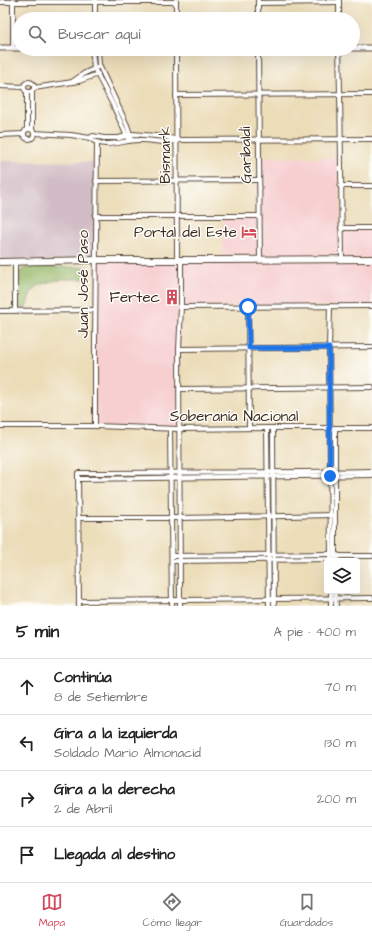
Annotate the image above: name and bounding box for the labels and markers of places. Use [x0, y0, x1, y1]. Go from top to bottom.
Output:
place label: Portal del Este [134, 222, 237, 243]
hotel icon: Portal del Este [240, 223, 258, 241]
place label: Fertec [110, 287, 161, 308]
building icon: Fertec [163, 288, 181, 306]

